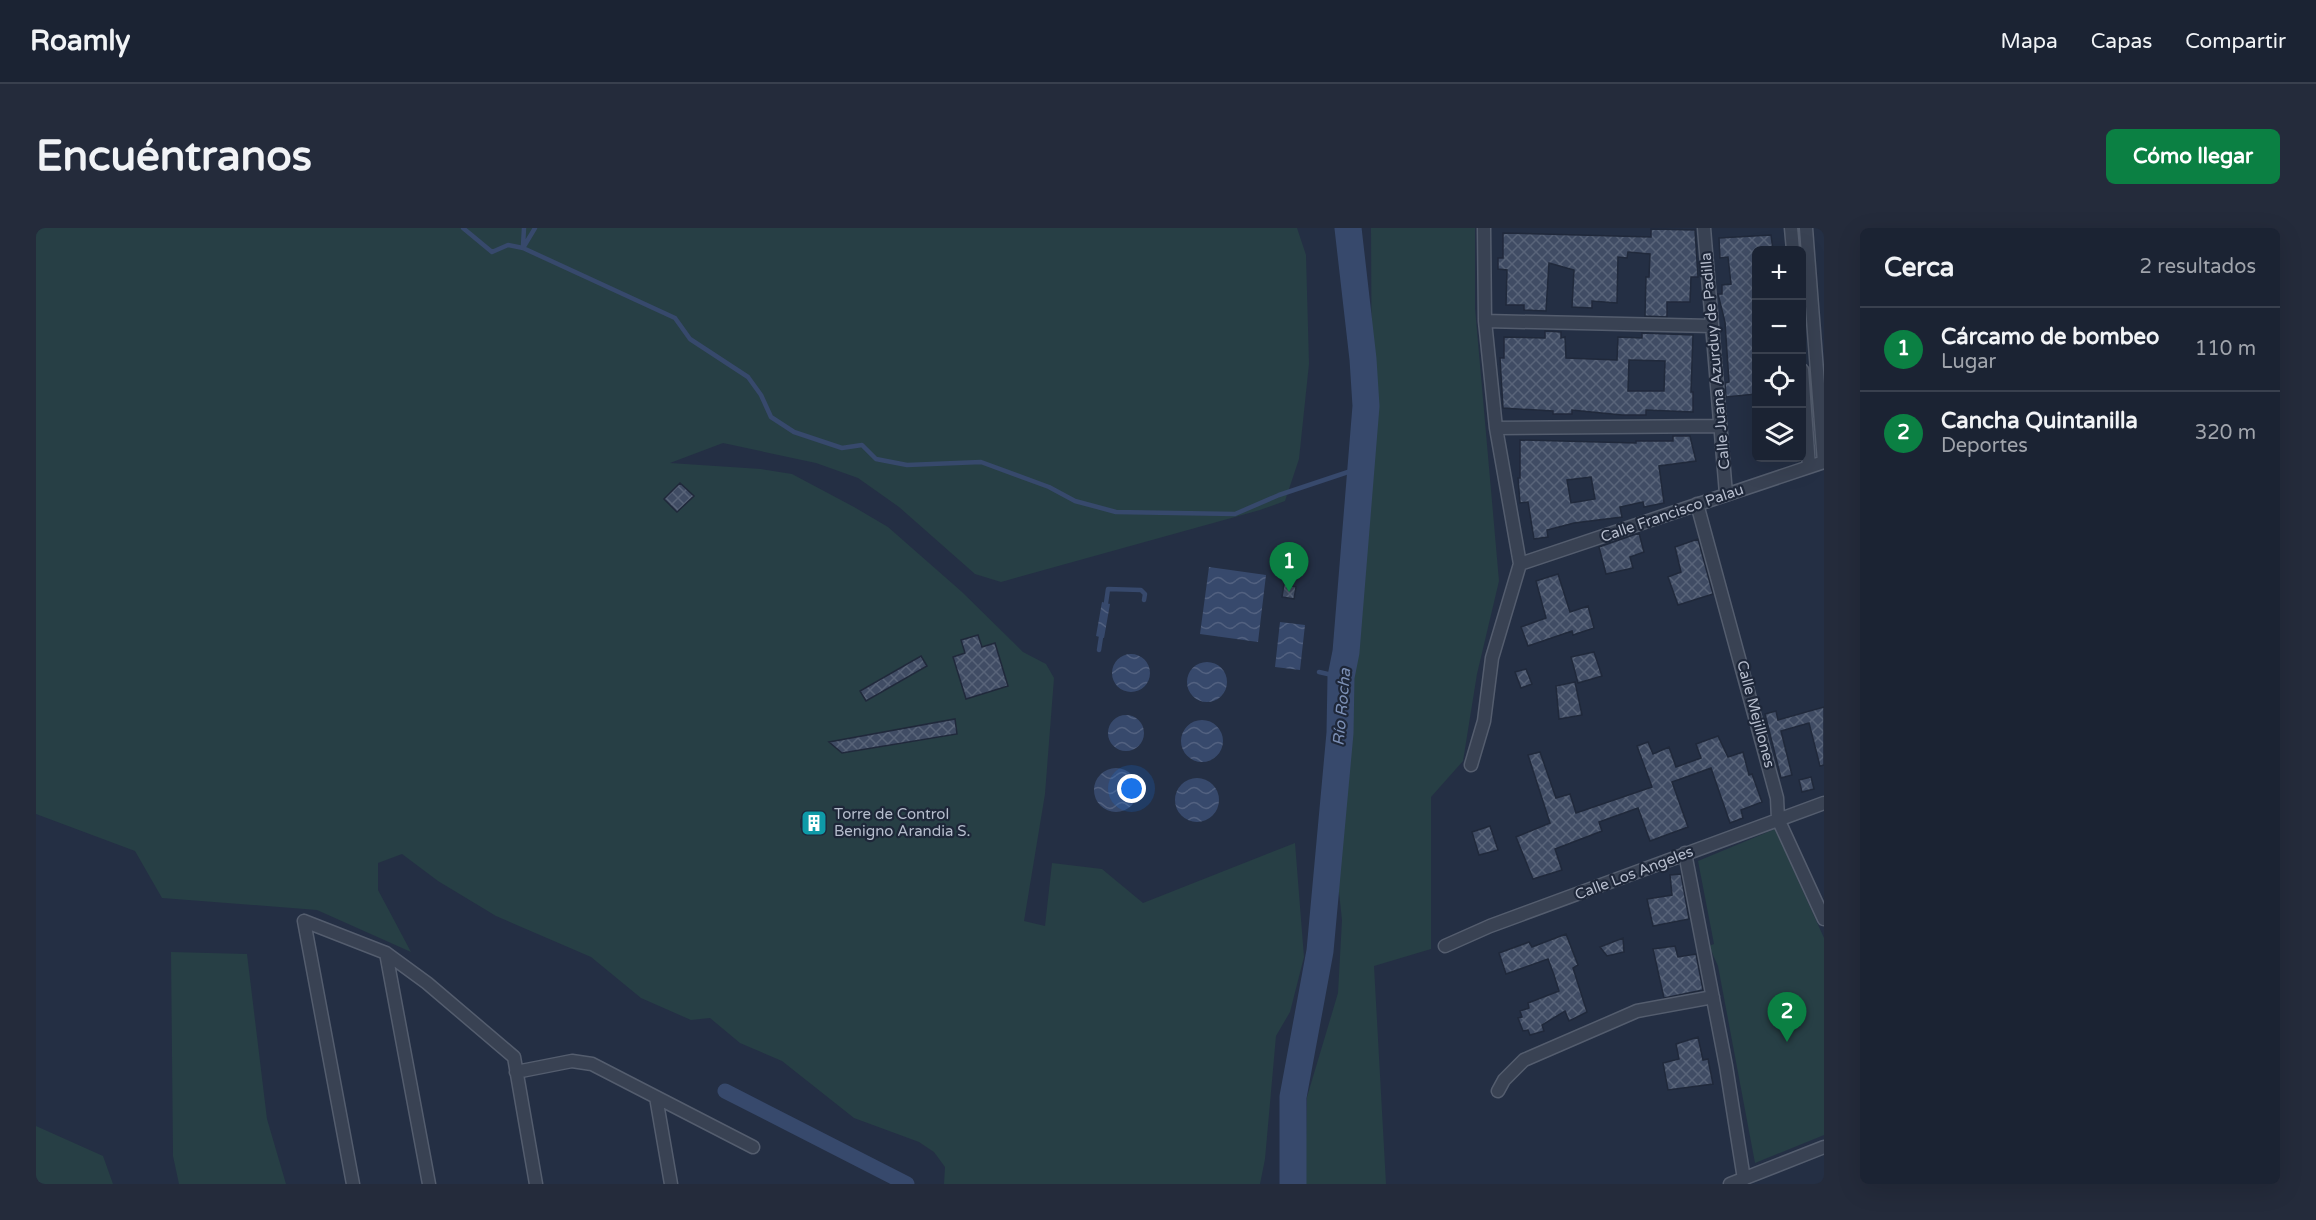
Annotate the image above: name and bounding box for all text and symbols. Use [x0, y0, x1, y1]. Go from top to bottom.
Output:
text: Roamly [30, 24, 130, 58]
text: Mapa [2001, 29, 2058, 54]
text: Capas [2091, 29, 2152, 54]
text: Compartir [2185, 29, 2286, 54]
button: Cómo llegar [2106, 129, 2280, 184]
text: Encuéntranos [36, 131, 312, 182]
map controls [1752, 246, 1806, 462]
button: + [1752, 246, 1806, 300]
street label: Calle Juana Azurduy de Padilla [1697, 252, 1733, 470]
text: Cerca [1884, 252, 1954, 283]
text: 2 resultados [2140, 255, 2256, 279]
button: − [1752, 300, 1806, 354]
text: Cárcamo de bombeo [1941, 324, 2159, 350]
text: 1 [1897, 337, 1910, 361]
text: 110 m [2195, 337, 2256, 361]
text: Lugar [1941, 350, 1996, 374]
button: locate [1752, 354, 1806, 408]
button: layers [1752, 408, 1806, 462]
text: Cancha Quintanilla [1941, 408, 2138, 434]
text: 2 [1897, 421, 1910, 445]
text: 320 m [2195, 421, 2256, 445]
text: Deportes [1941, 434, 2028, 458]
street label: Calle Francisco Palau [1598, 480, 1746, 546]
pin: 1 [1270, 542, 1308, 592]
street label: Calle Mejillones [1733, 658, 1779, 770]
water label: Río Rocha [1329, 667, 1355, 747]
your location [1117, 774, 1146, 803]
place label: Torre de Control Benigno Arandia S. [834, 805, 970, 840]
building icon: Torre de Control Benigno Arandia S. [799, 808, 829, 838]
street label: Calle Los Angeles [1572, 842, 1696, 904]
pin: 2 [1768, 992, 1806, 1042]

